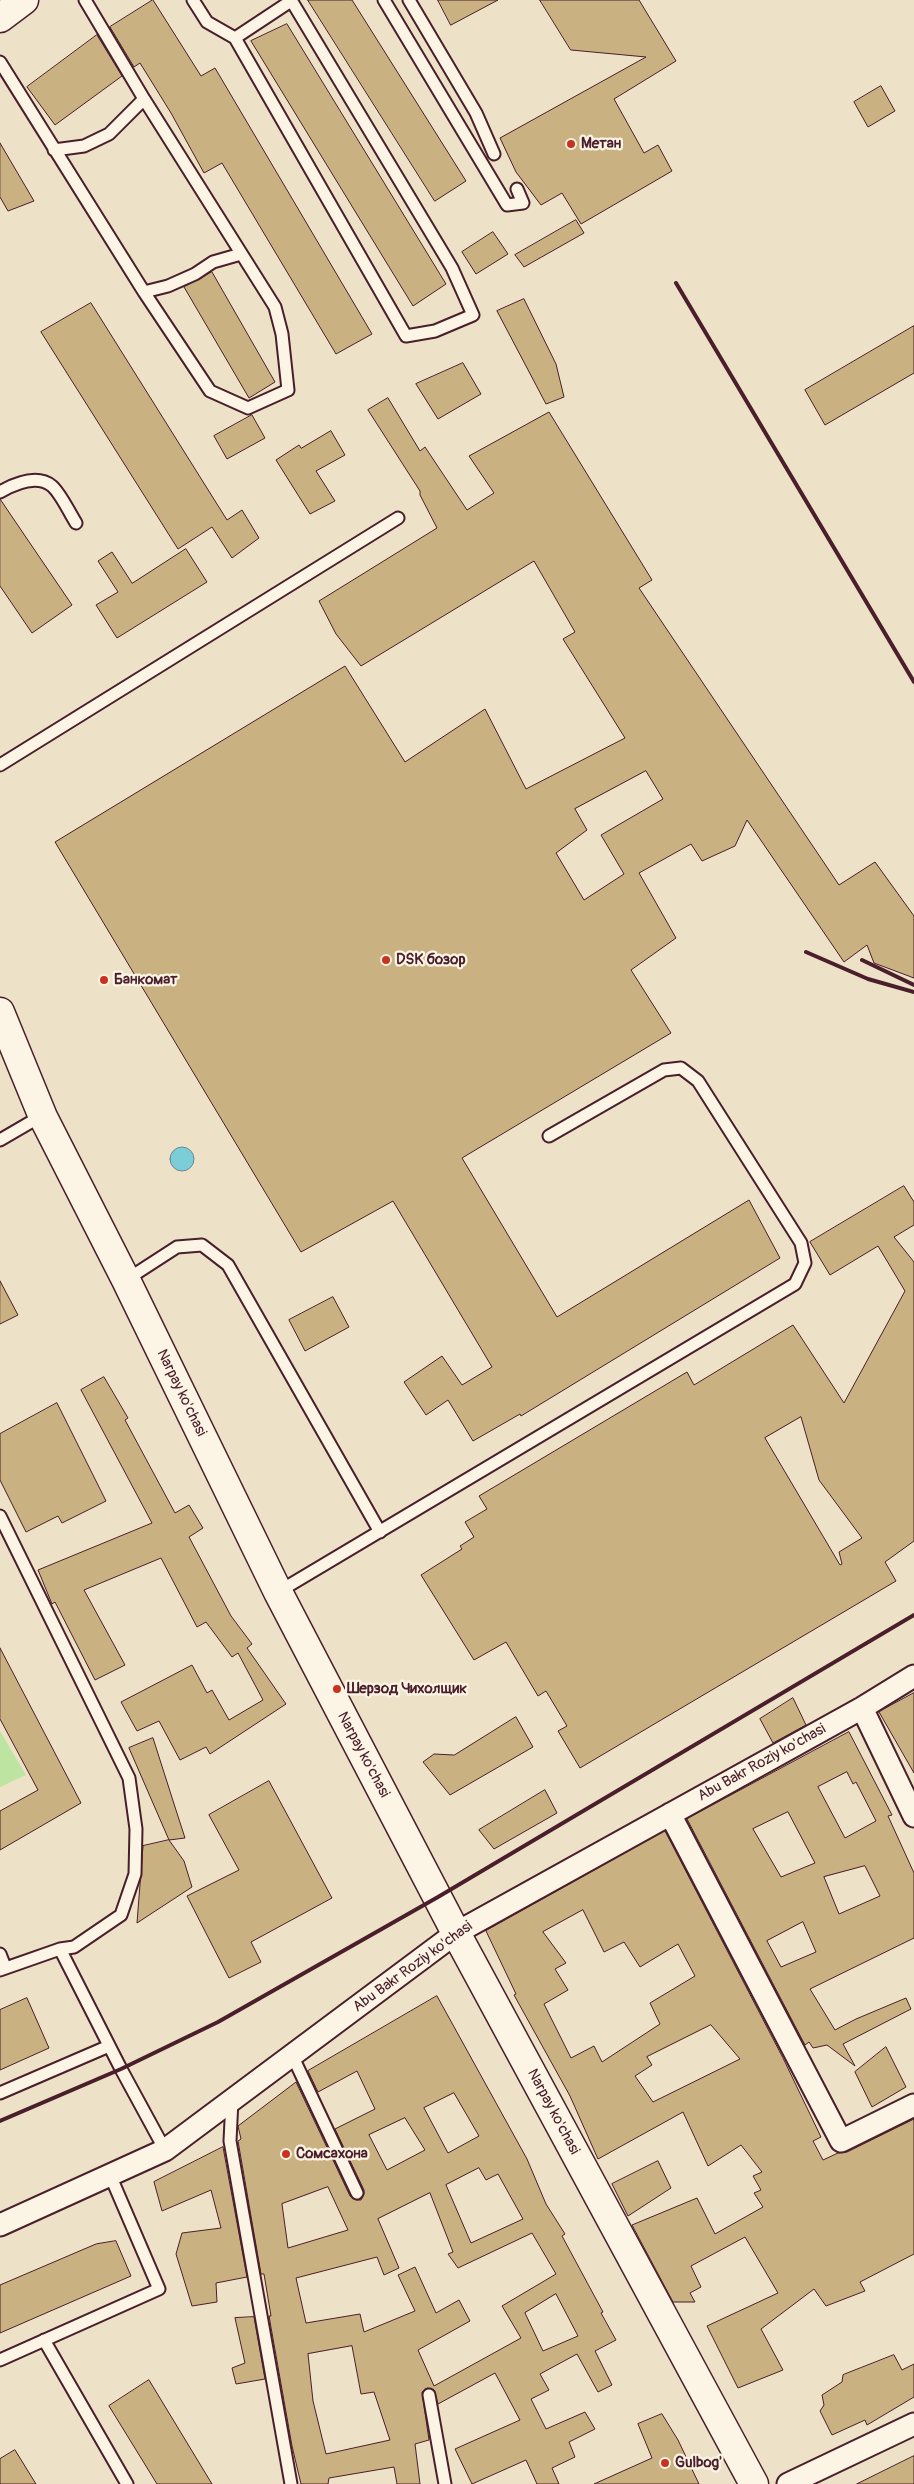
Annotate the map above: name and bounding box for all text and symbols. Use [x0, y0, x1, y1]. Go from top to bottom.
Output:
place label: Метан [581, 135, 621, 153]
marker: Метан [565, 138, 577, 150]
place label: DSK бозор [396, 951, 465, 969]
marker: DSK бозор [380, 954, 392, 966]
place label: Банкомат [114, 971, 178, 989]
marker: Банкомат [98, 974, 110, 986]
street label: Narpay ko'chasi [152, 1347, 210, 1439]
place label: Шерзод Чихолщик [347, 1680, 467, 1698]
marker: Шерзод Чихолщик [331, 1683, 343, 1695]
street label: Narpay ko'chasi [333, 1709, 393, 1801]
street label: Abu Bakr Roziy ko'chasi [695, 1720, 829, 1806]
street label: Abu Bakr Roziy ko'chasi [350, 1918, 476, 2016]
street label: Narpay ko'chasi [523, 2066, 583, 2158]
place label: Сомсахона [296, 2145, 368, 2163]
marker: Сомсахона [280, 2148, 292, 2160]
place label: Gulbog' [675, 2454, 722, 2472]
marker: Gulbog' [659, 2457, 671, 2469]

